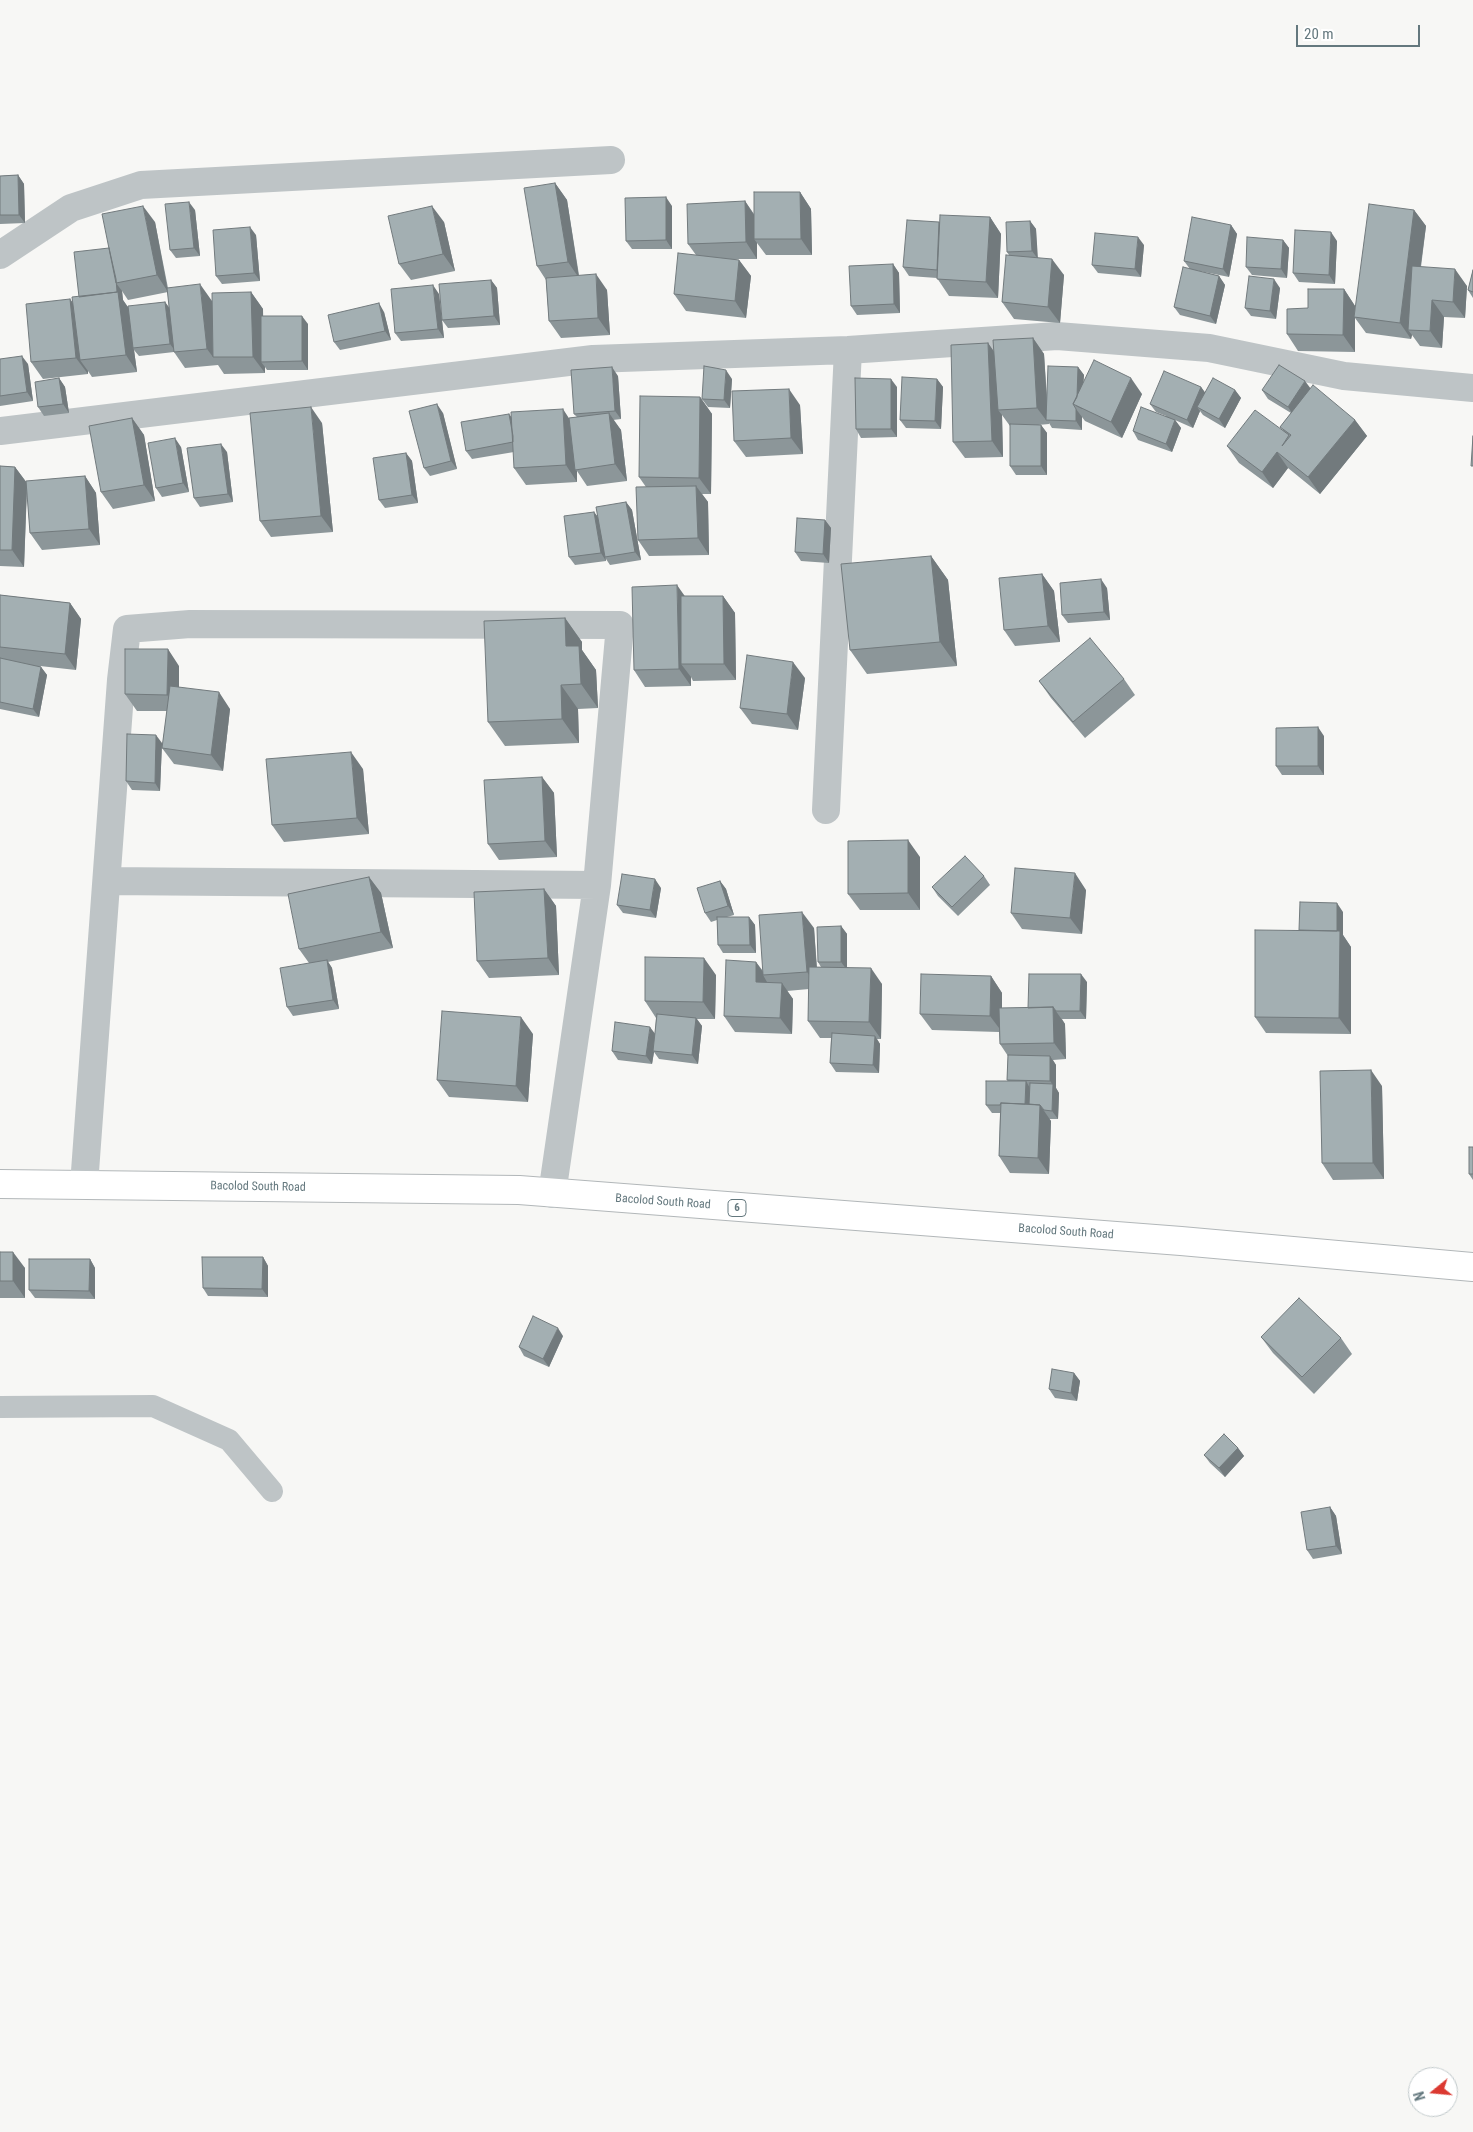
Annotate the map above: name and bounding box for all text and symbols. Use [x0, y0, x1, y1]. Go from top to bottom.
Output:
scale bar [1298, 15, 1422, 47]
text: 20 m [1304, 25, 1334, 43]
street label: Bacolod South Road [210, 1179, 306, 1195]
street label: Bacolod South Road [615, 1191, 711, 1213]
road number: 6 [728, 1200, 746, 1216]
street label: Bacolod South Road [1018, 1221, 1114, 1243]
north arrow [1408, 2067, 1458, 2117]
text: N [1411, 2090, 1429, 2103]

